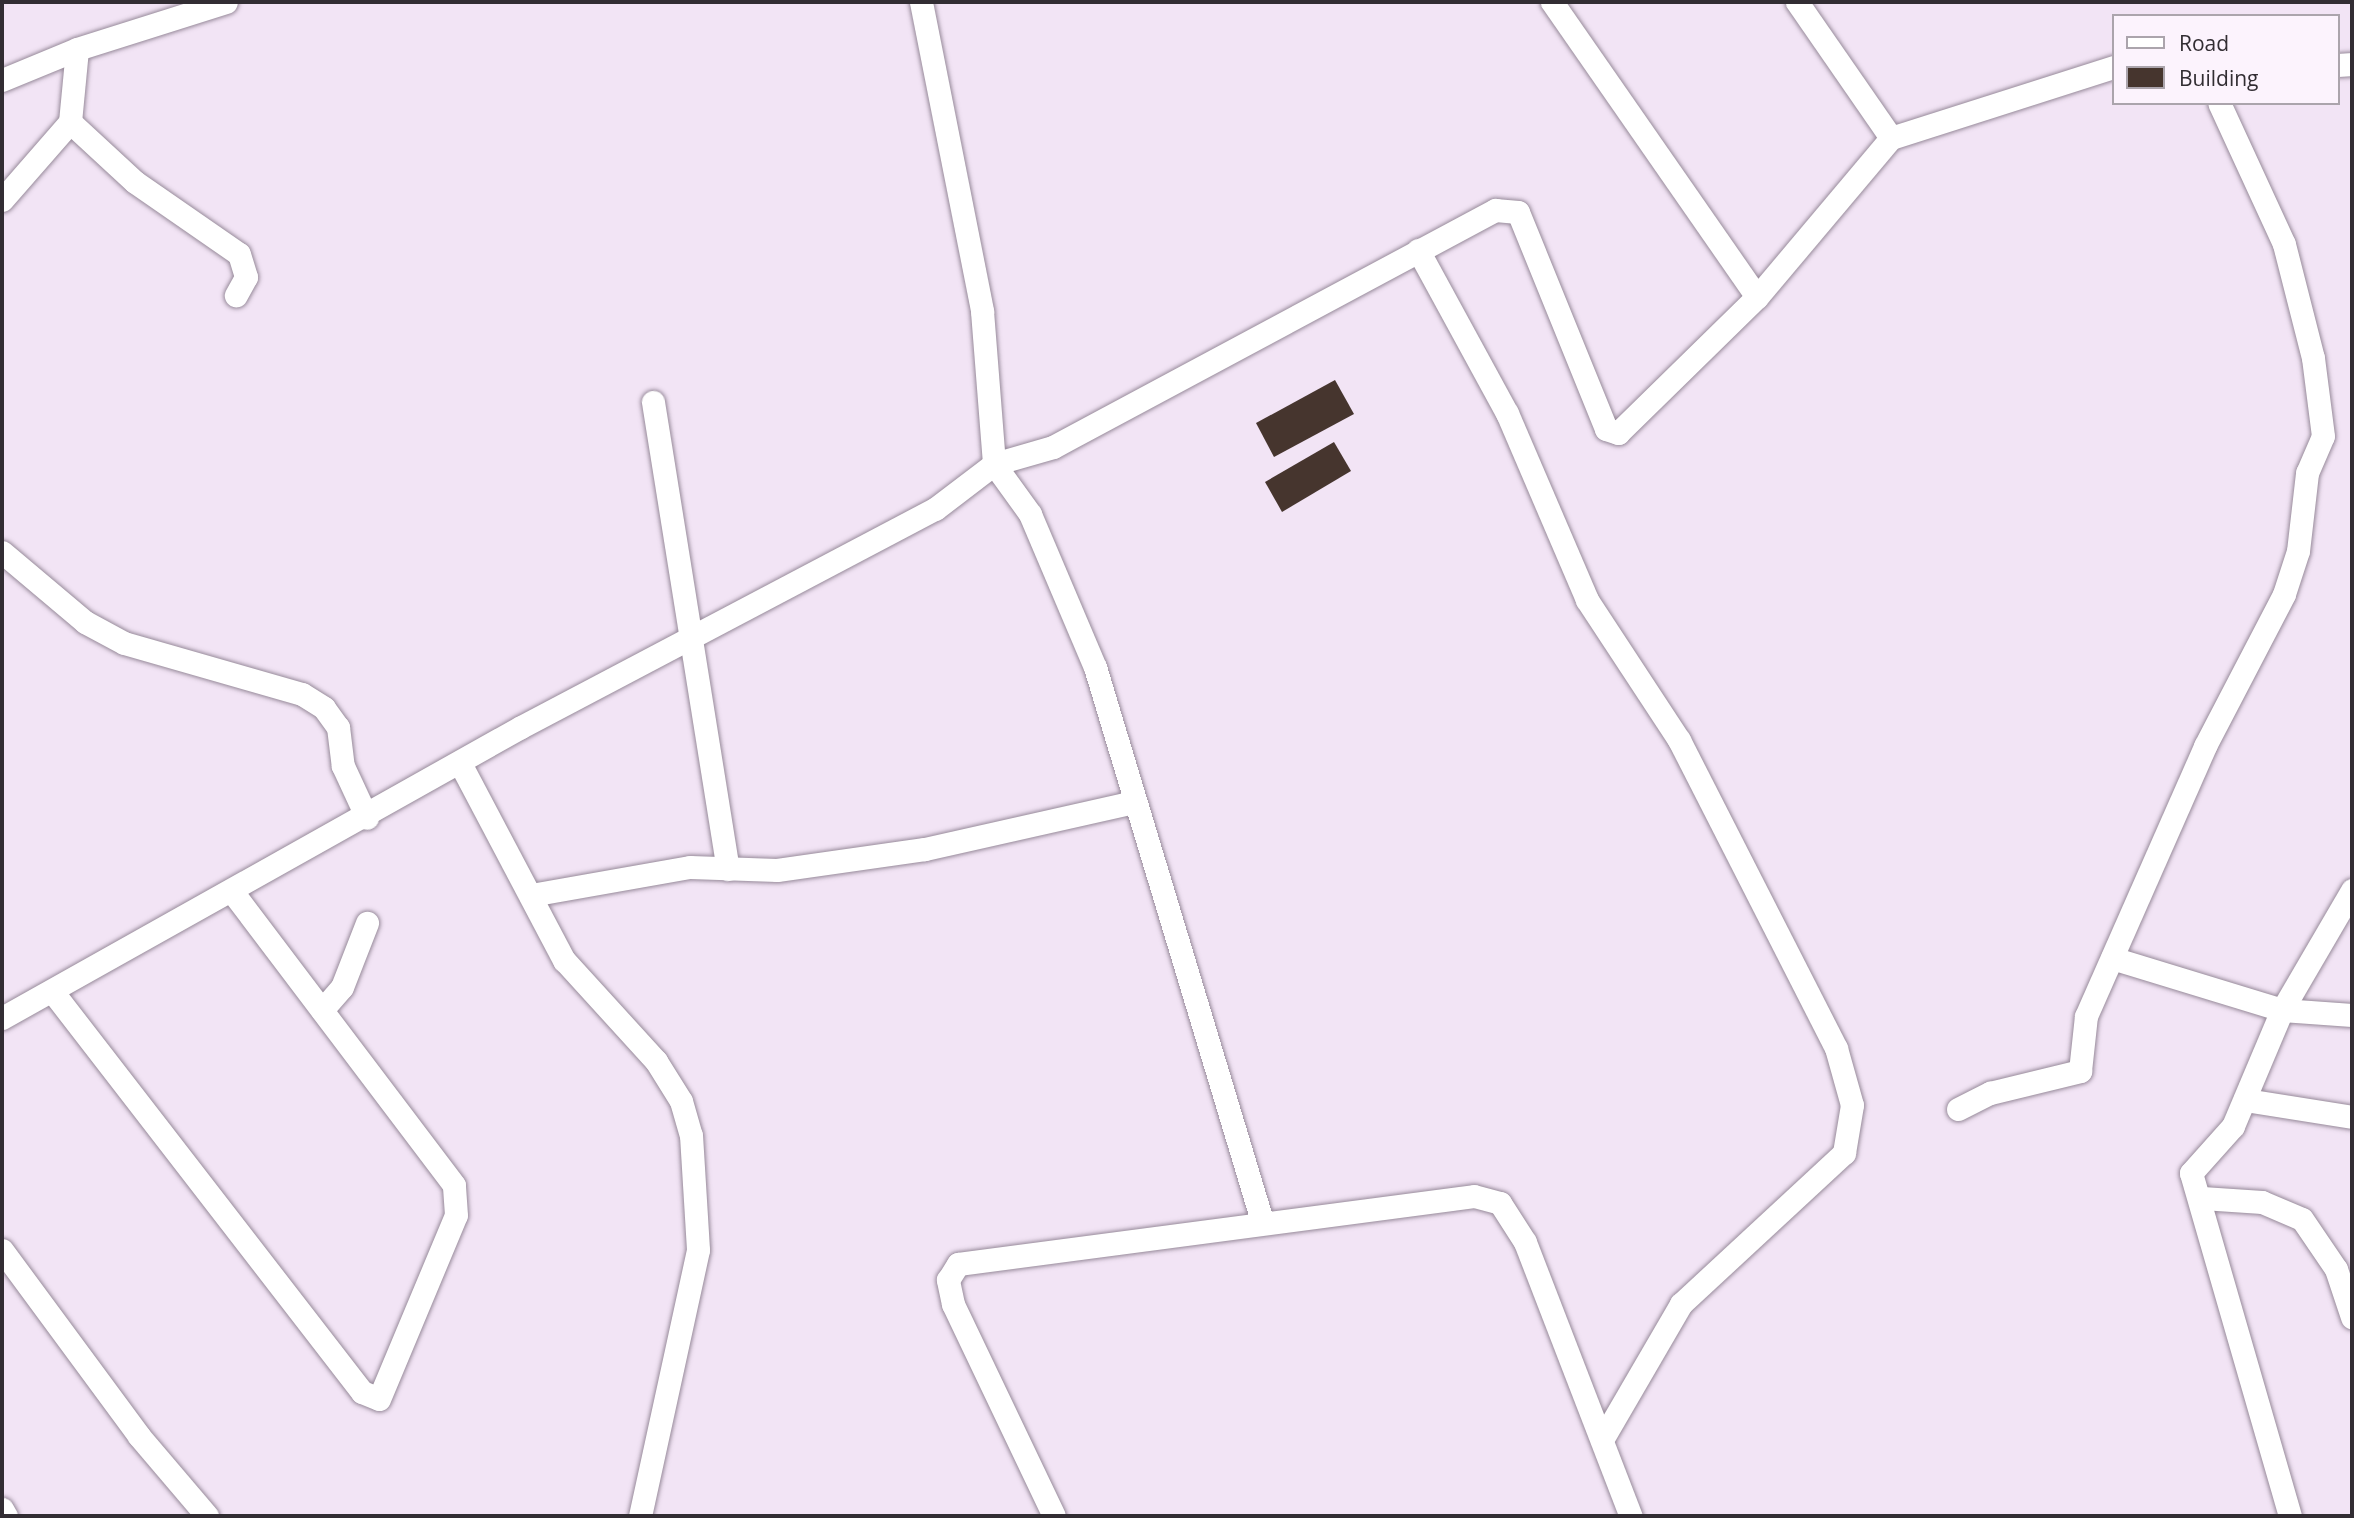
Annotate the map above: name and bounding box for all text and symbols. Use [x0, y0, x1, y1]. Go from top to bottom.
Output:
legend [2112, 14, 2340, 105]
text: Road [2179, 29, 2229, 57]
text: Building [2179, 64, 2258, 92]

